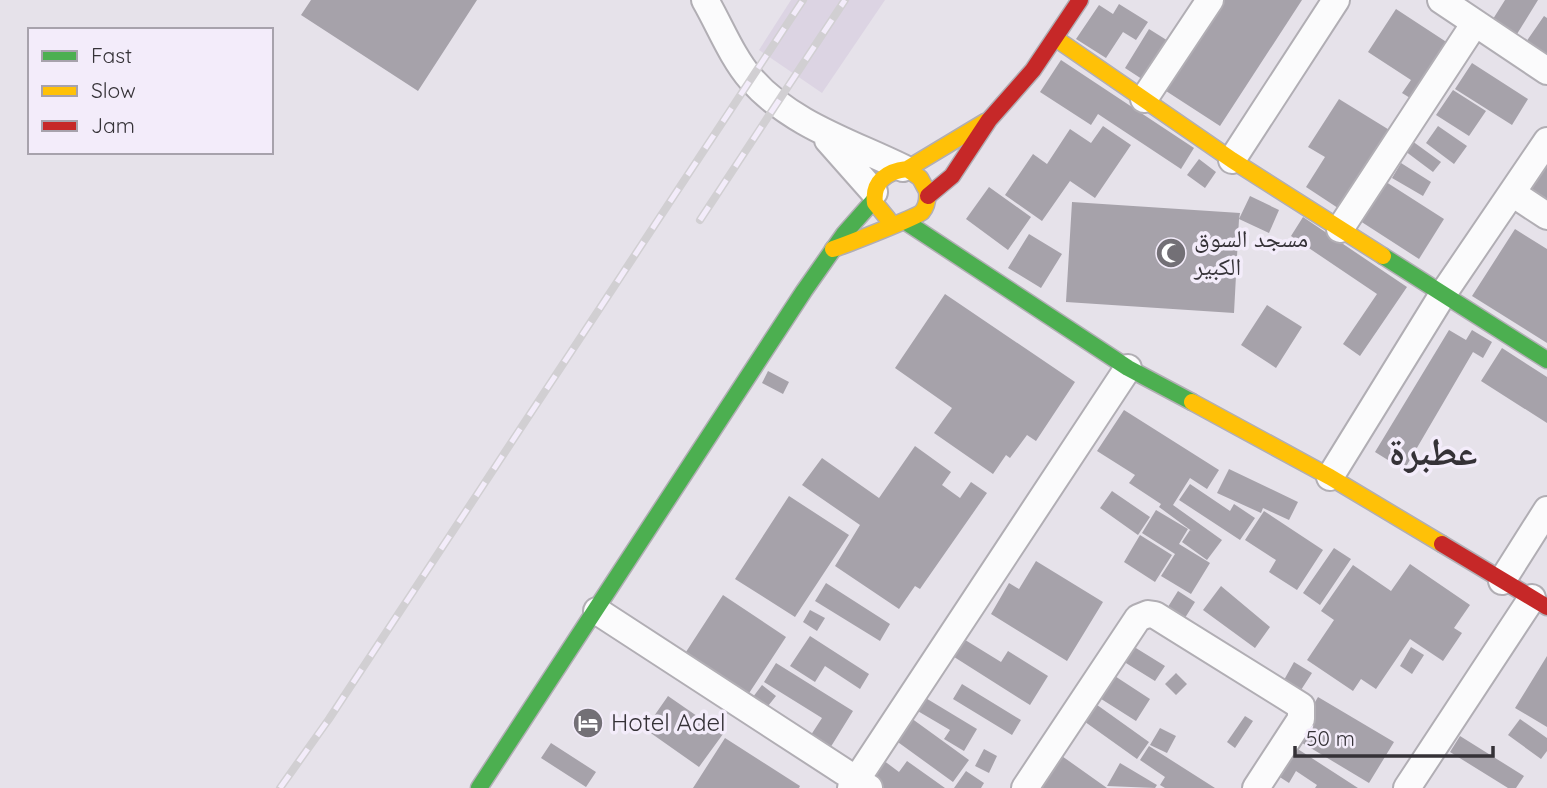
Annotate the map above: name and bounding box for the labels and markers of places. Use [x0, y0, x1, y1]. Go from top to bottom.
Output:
place label: مسجد السوق الكبير [1193, 223, 1308, 281]
mosque icon: مسجد السوق الكبير [1154, 236, 1188, 270]
hotel icon: Hotel Adel [571, 706, 605, 740]
place label: Hotel Adel [611, 707, 726, 737]

